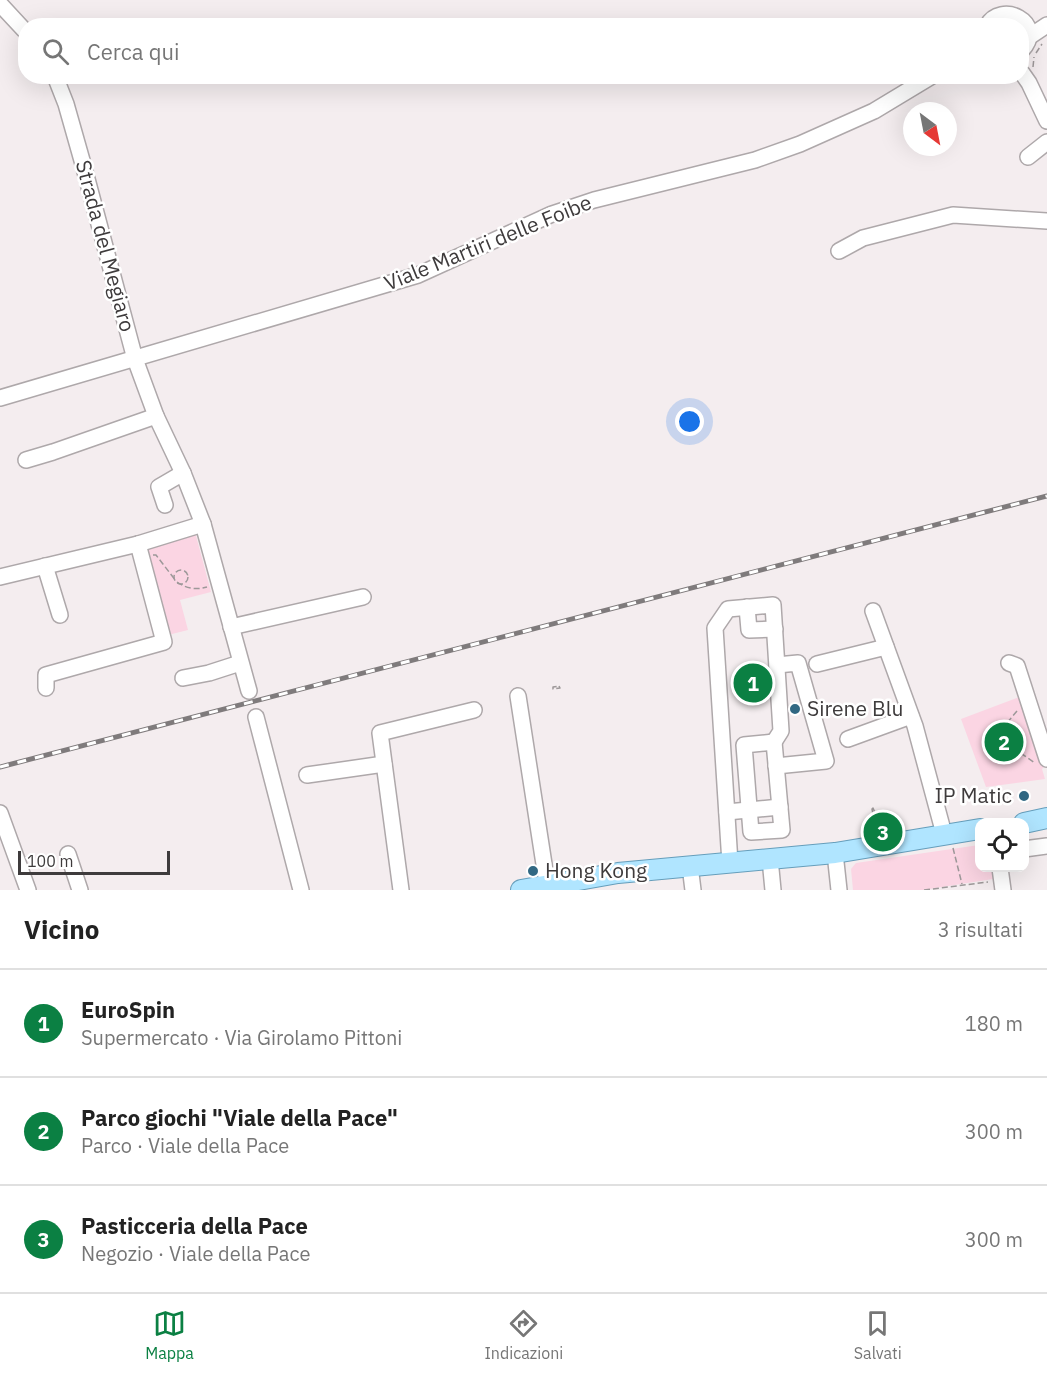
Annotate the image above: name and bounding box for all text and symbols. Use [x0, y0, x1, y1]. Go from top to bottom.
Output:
search box [18, 18, 1029, 84]
icon: search [39, 35, 72, 68]
text: Cerca qui [87, 37, 179, 66]
north arrow [903, 102, 957, 156]
street label: Strada del Megiaro [70, 157, 142, 335]
street label: Viale Martiri delle Foibe [380, 188, 596, 297]
your location [675, 407, 704, 436]
pin: 1 [734, 660, 772, 706]
place label: Sirene Blu [807, 694, 903, 722]
marker: Sirene Blu [788, 702, 802, 716]
pin: 2 [984, 720, 1024, 764]
place label: IP Matic [934, 781, 1012, 809]
marker: IP Matic [1017, 789, 1031, 803]
pin: 3 [864, 810, 902, 854]
map controls [975, 818, 1029, 872]
button: locate [975, 818, 1029, 872]
scale bar [18, 848, 170, 876]
text: 100 m [27, 851, 74, 871]
place label: Hong Kong [545, 856, 647, 884]
marker: Hong Kong [526, 864, 540, 878]
text: Vicino [24, 912, 99, 946]
text: 3 risultati [938, 916, 1023, 943]
text: EuroSpin [81, 995, 175, 1024]
text: 1 [38, 1010, 50, 1037]
text: 180 m [965, 1010, 1023, 1037]
text: Supermercato · Via Girolamo Pittoni [81, 1024, 402, 1051]
text: Parco giochi "Viale della Pace" [81, 1103, 398, 1132]
text: 2 [38, 1118, 50, 1145]
text: 300 m [965, 1118, 1023, 1145]
text: Parco · Viale della Pace [81, 1132, 289, 1159]
text: Pasticceria della Pace [81, 1211, 308, 1240]
text: 3 [38, 1226, 50, 1253]
text: 300 m [965, 1226, 1023, 1253]
text: Negozio · Viale della Pace [81, 1240, 310, 1267]
tab: Mappa [145, 1307, 194, 1363]
tab: Indicazioni [484, 1307, 563, 1363]
tab: Salvati [854, 1307, 902, 1363]

